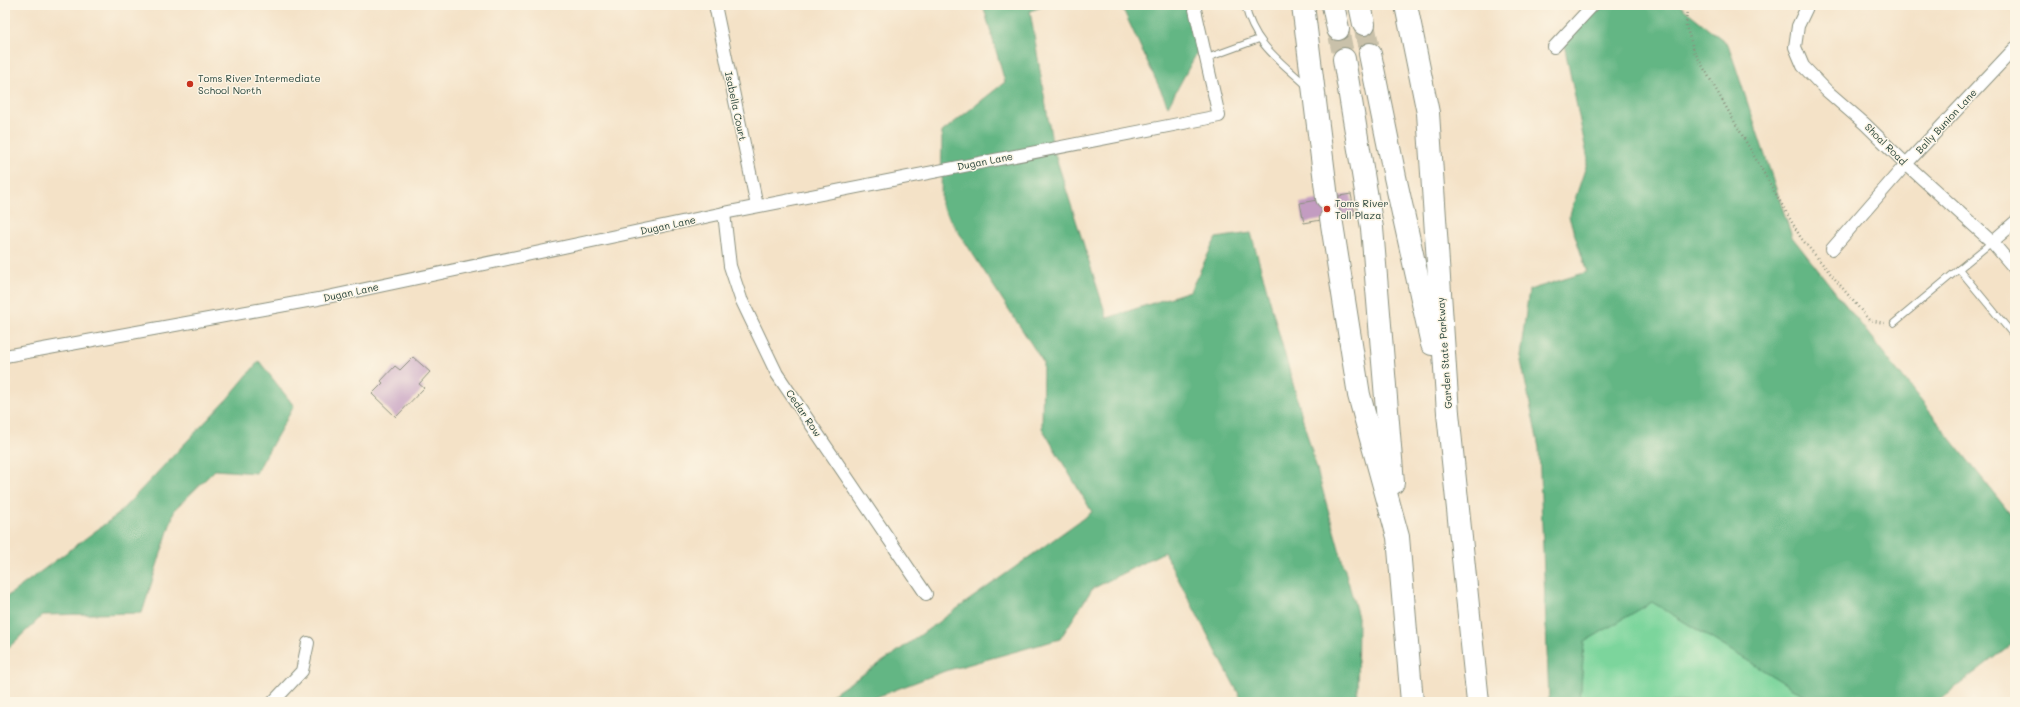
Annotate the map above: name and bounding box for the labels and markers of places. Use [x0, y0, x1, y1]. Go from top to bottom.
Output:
place label: Toms River Intermediate School North [198, 71, 321, 97]
marker: Toms River Intermediate School North [185, 79, 195, 89]
place label: Toms River Toll Plaza [1335, 196, 1389, 222]
marker: Toms River Toll Plaza [1322, 204, 1332, 214]

